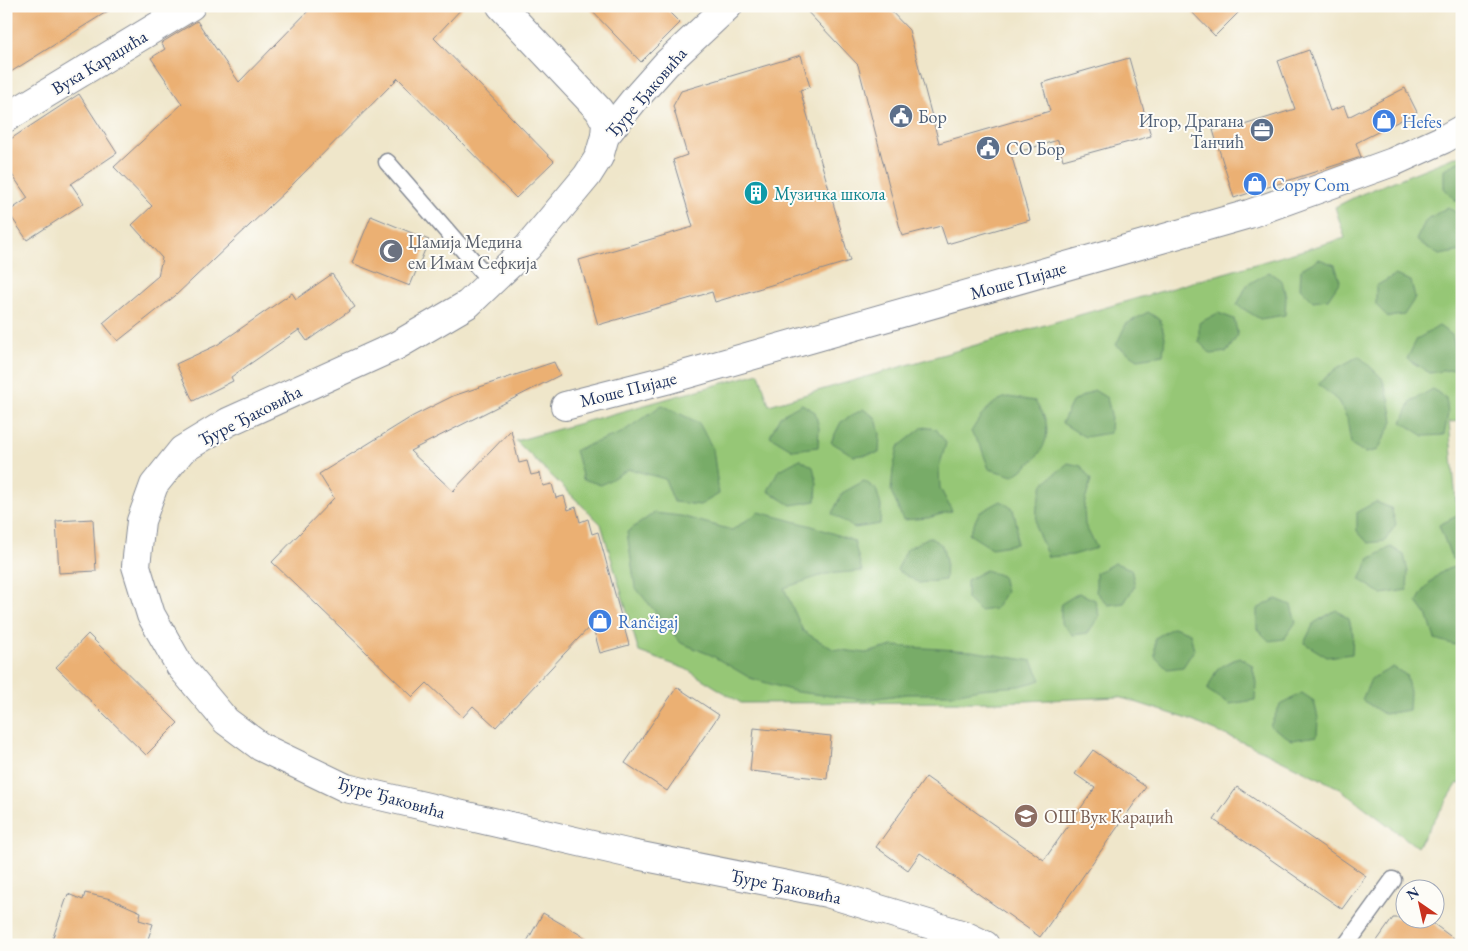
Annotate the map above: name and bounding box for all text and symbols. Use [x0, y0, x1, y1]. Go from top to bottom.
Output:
street label: Вука Караџића [47, 24, 152, 100]
street label: Ђуре Ђаковића [600, 41, 692, 142]
public building icon: Бор [888, 103, 914, 129]
place label: Бор [918, 105, 947, 128]
shop icon: Hefes [1371, 108, 1397, 134]
place label: Игор, Драгана Танчић [1139, 109, 1245, 153]
place label: Hefes [1402, 110, 1442, 133]
office icon: Игор, Драгана Танчић [1249, 117, 1275, 143]
public building icon: СО Бор [975, 135, 1001, 161]
place label: СО Бор [1006, 137, 1065, 160]
shop icon: Copy Com [1242, 171, 1268, 197]
place label: Copy Com [1272, 173, 1350, 196]
building icon: Музичка школа [743, 180, 769, 206]
place label: Музичка школа [774, 182, 886, 205]
place label: Џамија Медина ем Имам Сефкија [408, 230, 538, 274]
mosque icon: Џамија Медина ем Имам Сефкија [378, 238, 404, 264]
street label: Моше Пијаде [967, 255, 1069, 305]
street label: Моше Пијаде [577, 366, 679, 412]
street label: Ђуре Ђаковића [195, 379, 306, 451]
shop icon: Rančigaj [587, 608, 613, 634]
place label: Rančigaj [618, 610, 678, 633]
street label: Ђуре Ђаковића [334, 770, 449, 824]
school or university icon: ОШ Вук Караџић [1013, 803, 1039, 829]
place label: ОШ Вук Караџић [1044, 805, 1174, 828]
street label: Ђуре Ђаковића [729, 863, 844, 909]
north arrow [1396, 878, 1446, 928]
text: N [1403, 882, 1423, 904]

